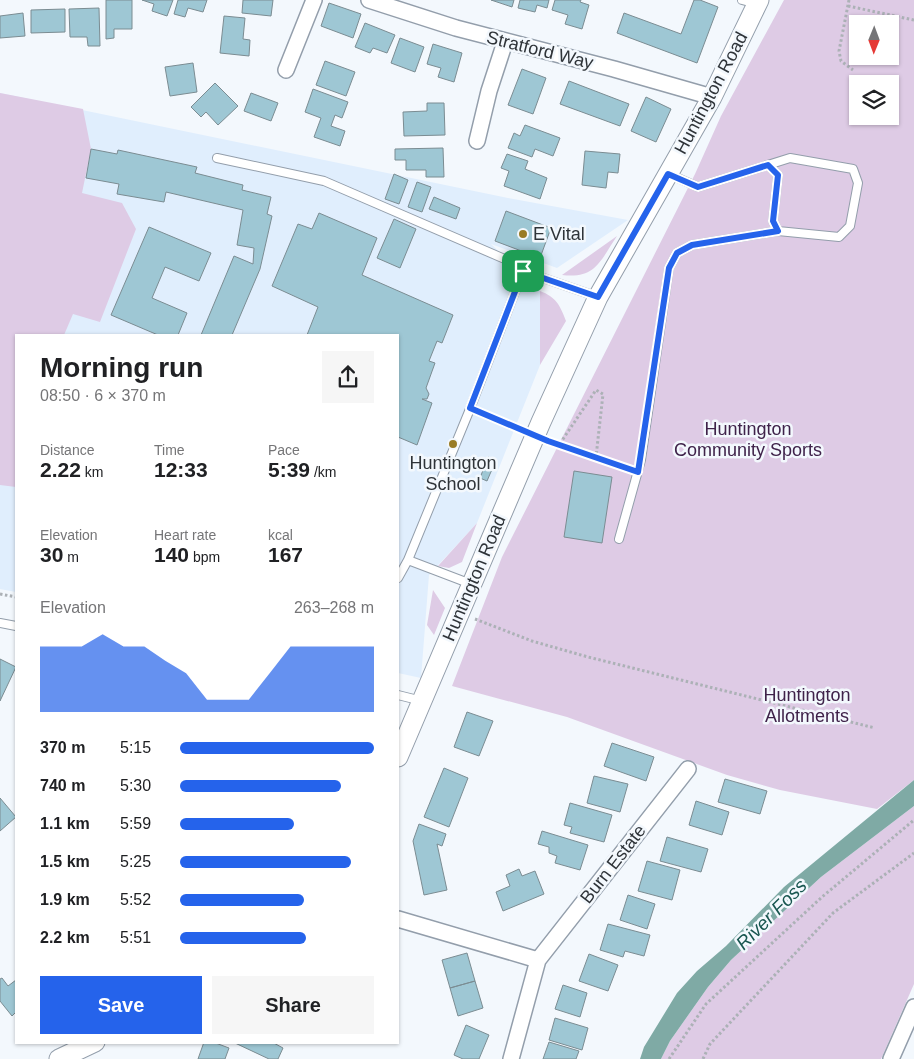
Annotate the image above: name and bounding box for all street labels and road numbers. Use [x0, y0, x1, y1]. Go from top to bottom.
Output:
street label: Stratford Way [485, 27, 595, 73]
street label: Huntington Road [670, 29, 752, 157]
street label: Huntington Road [438, 512, 510, 644]
street label: Burn Estate [576, 821, 650, 907]

